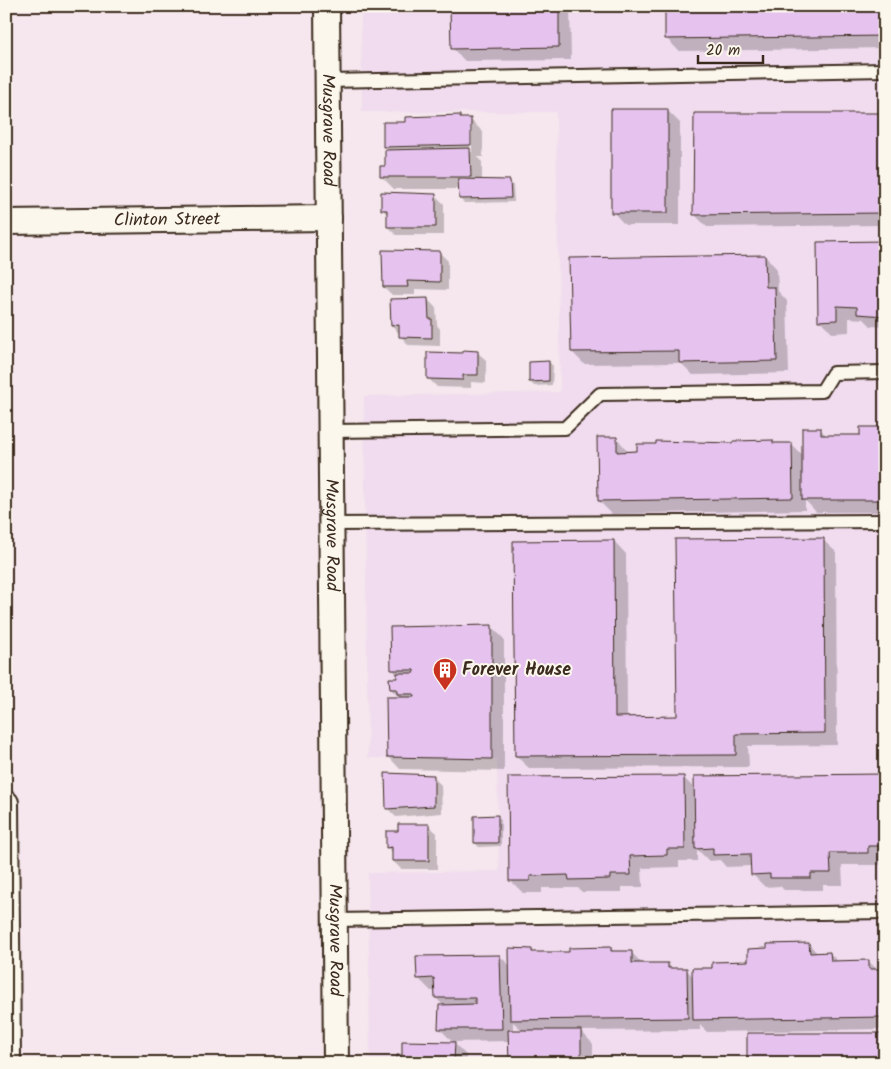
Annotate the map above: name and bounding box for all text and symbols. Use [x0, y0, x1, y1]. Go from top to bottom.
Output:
scale bar [698, 32, 764, 64]
text: 20 m [706, 39, 740, 63]
street label: Musgrave Road [313, 74, 343, 187]
street label: Clinton Street [113, 205, 222, 235]
street label: Musgrave Road [317, 479, 346, 592]
place label: Forever House [462, 656, 571, 685]
building icon: Forever House [432, 657, 458, 691]
street label: Musgrave Road [320, 884, 350, 997]

